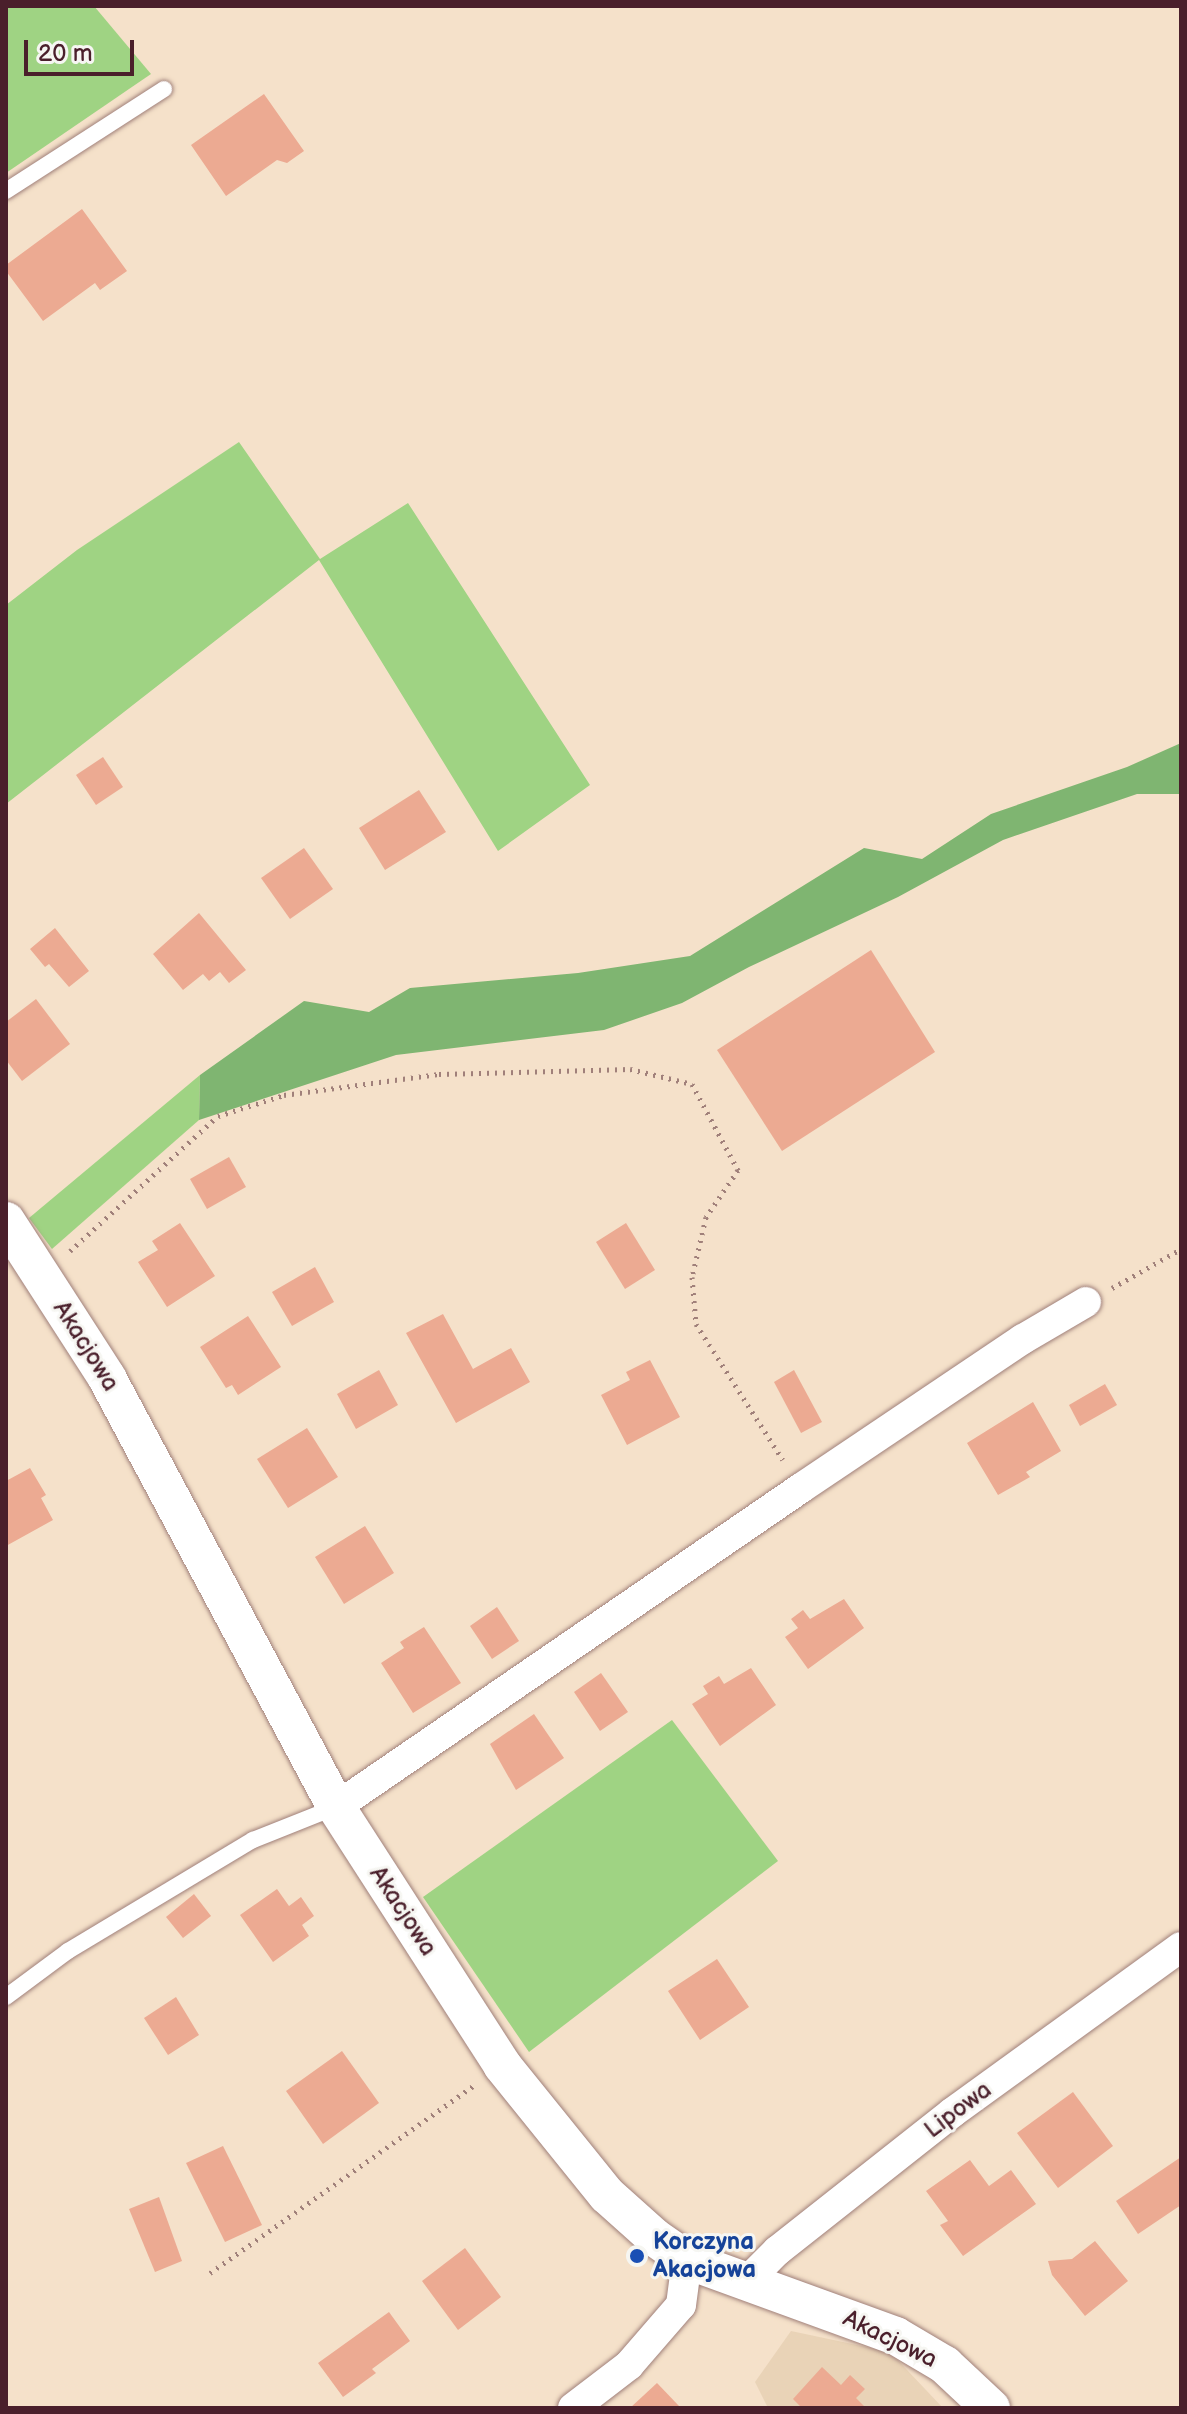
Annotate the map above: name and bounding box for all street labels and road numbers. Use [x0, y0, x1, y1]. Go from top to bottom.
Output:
street label: Akacjowa [47, 1296, 125, 1396]
street label: Akacjowa [363, 1861, 443, 1961]
street label: Lipowa [919, 2076, 997, 2144]
street label: Akacjowa [838, 2304, 942, 2374]

